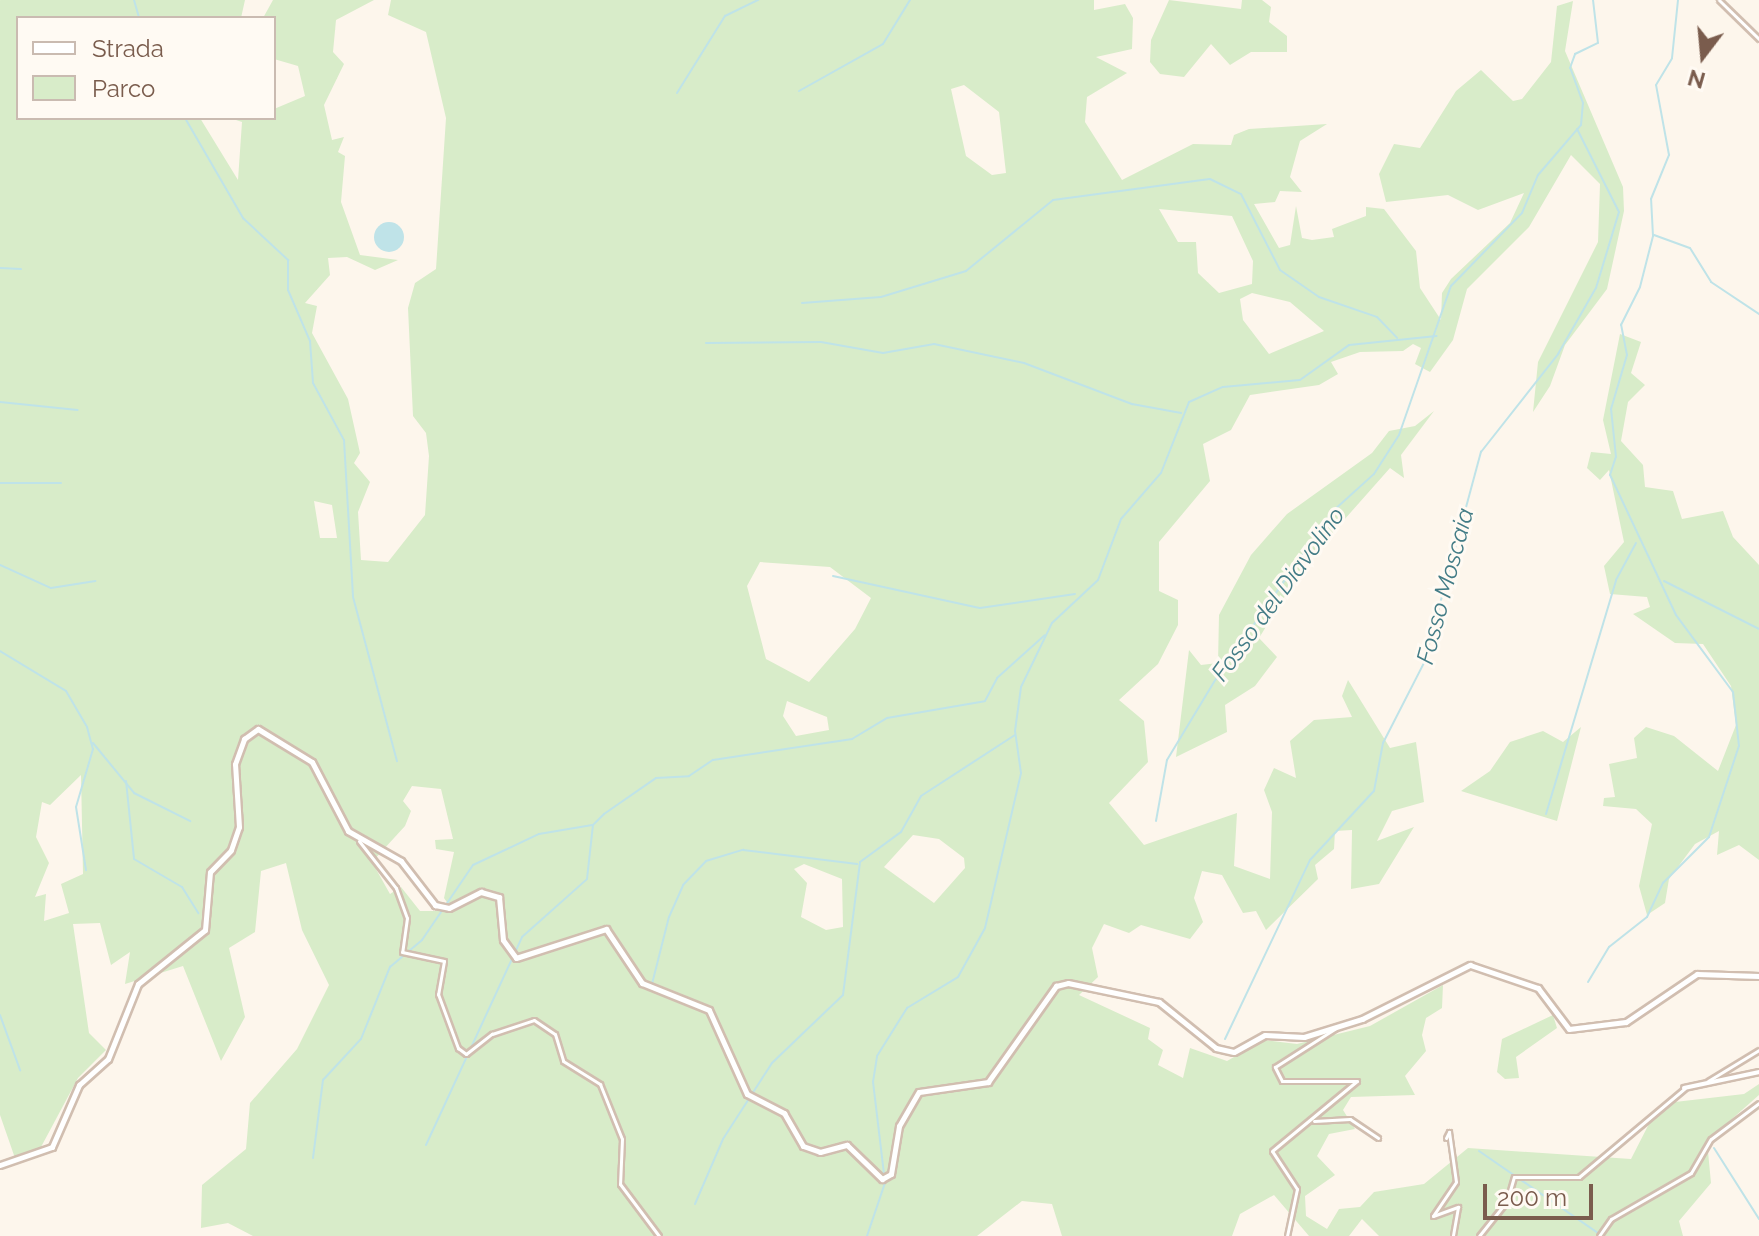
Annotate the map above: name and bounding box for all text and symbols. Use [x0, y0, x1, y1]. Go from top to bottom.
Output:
legend [16, 16, 276, 120]
north arrow [1663, 16, 1743, 96]
text: Strada [92, 34, 164, 63]
text: N [1685, 64, 1708, 94]
text: Parco [92, 74, 155, 103]
water label: Fosso del Diavolino [1205, 501, 1351, 687]
water label: Fosso Moscaia [1410, 505, 1480, 667]
scale bar [1487, 1168, 1597, 1218]
text: 200 m [1497, 1183, 1567, 1212]

